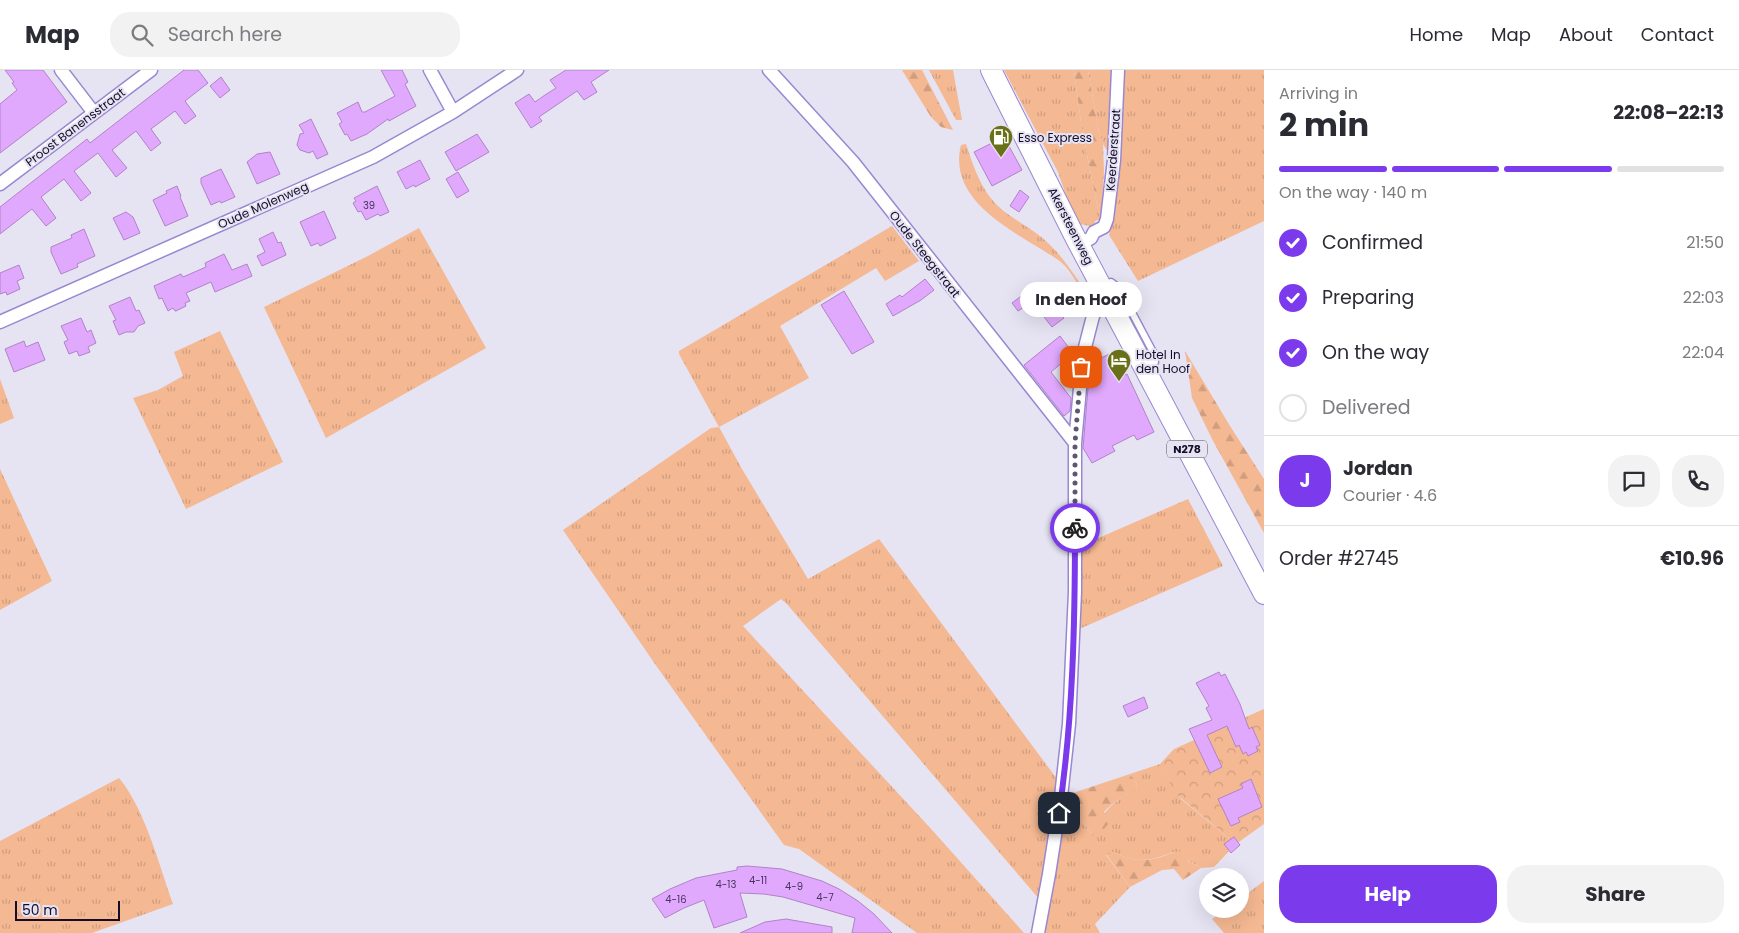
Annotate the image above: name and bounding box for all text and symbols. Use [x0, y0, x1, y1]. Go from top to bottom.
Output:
search box [110, 12, 460, 57]
text: Map [25, 18, 80, 51]
icon: search [128, 21, 156, 49]
text: Search here [168, 21, 282, 48]
text: Home [1409, 22, 1463, 47]
text: Map [1491, 22, 1531, 47]
text: About [1559, 22, 1613, 47]
text: Contact [1641, 22, 1714, 47]
text: Arriving in [1279, 82, 1358, 105]
street label: Proost Banensstraat [22, 84, 128, 170]
text: 22:08–22:13 [1613, 99, 1724, 126]
text: 2 min [1279, 102, 1369, 147]
street label: Keerderstraat [1102, 108, 1124, 192]
fuel station icon: Esso Express [988, 124, 1014, 158]
place label: Esso Express [1018, 129, 1092, 146]
street label: Oude Molenweg [215, 177, 311, 233]
text: On the way · 140 m [1279, 181, 1427, 204]
street label: Akersteenweg [1044, 184, 1098, 268]
house number: 39 [363, 198, 375, 213]
street label: Oude Steegstraat [886, 207, 964, 301]
icon: check [1279, 229, 1307, 257]
text: Confirmed [1322, 229, 1423, 256]
text: 21:50 [1686, 231, 1724, 254]
callout: In den Hoof [1020, 282, 1142, 317]
icon: check [1279, 284, 1307, 312]
text: Preparing [1322, 284, 1414, 311]
text: 22:03 [1683, 286, 1724, 309]
text: In den Hoof [1035, 288, 1127, 311]
icon: check [1279, 339, 1307, 367]
text: On the way [1322, 339, 1429, 366]
text: 22:04 [1682, 341, 1724, 364]
pin [1060, 346, 1102, 388]
place label: Hotel In den Hoof [1136, 346, 1190, 377]
hotel icon: Hotel In den Hoof [1106, 348, 1132, 382]
icon: bag [1067, 353, 1095, 381]
text: Delivered [1322, 394, 1411, 421]
road number: N278 [1167, 440, 1207, 458]
text: Jordan [1343, 455, 1413, 482]
button: chat [1608, 455, 1660, 507]
button: phone [1672, 455, 1724, 507]
text: J [1300, 467, 1310, 494]
text: Courier · 4.6 [1343, 484, 1437, 507]
courier [1050, 503, 1100, 553]
icon: bike [1061, 514, 1089, 542]
text: Order #2745 [1279, 545, 1399, 572]
text: €10.96 [1660, 545, 1724, 572]
pin [1038, 792, 1080, 834]
icon: home [1045, 799, 1073, 827]
button: Help [1279, 865, 1497, 923]
button: Share [1507, 865, 1724, 923]
map controls [1199, 868, 1249, 918]
button: layers [1199, 868, 1249, 918]
house number: 4-11 [749, 873, 767, 888]
house number: 4-13 [716, 877, 737, 892]
house number: 4-9 [785, 879, 803, 894]
house number: 4-7 [816, 890, 834, 905]
house number: 4-16 [665, 892, 687, 907]
scale bar [15, 898, 120, 921]
text: 50 m [22, 900, 58, 920]

